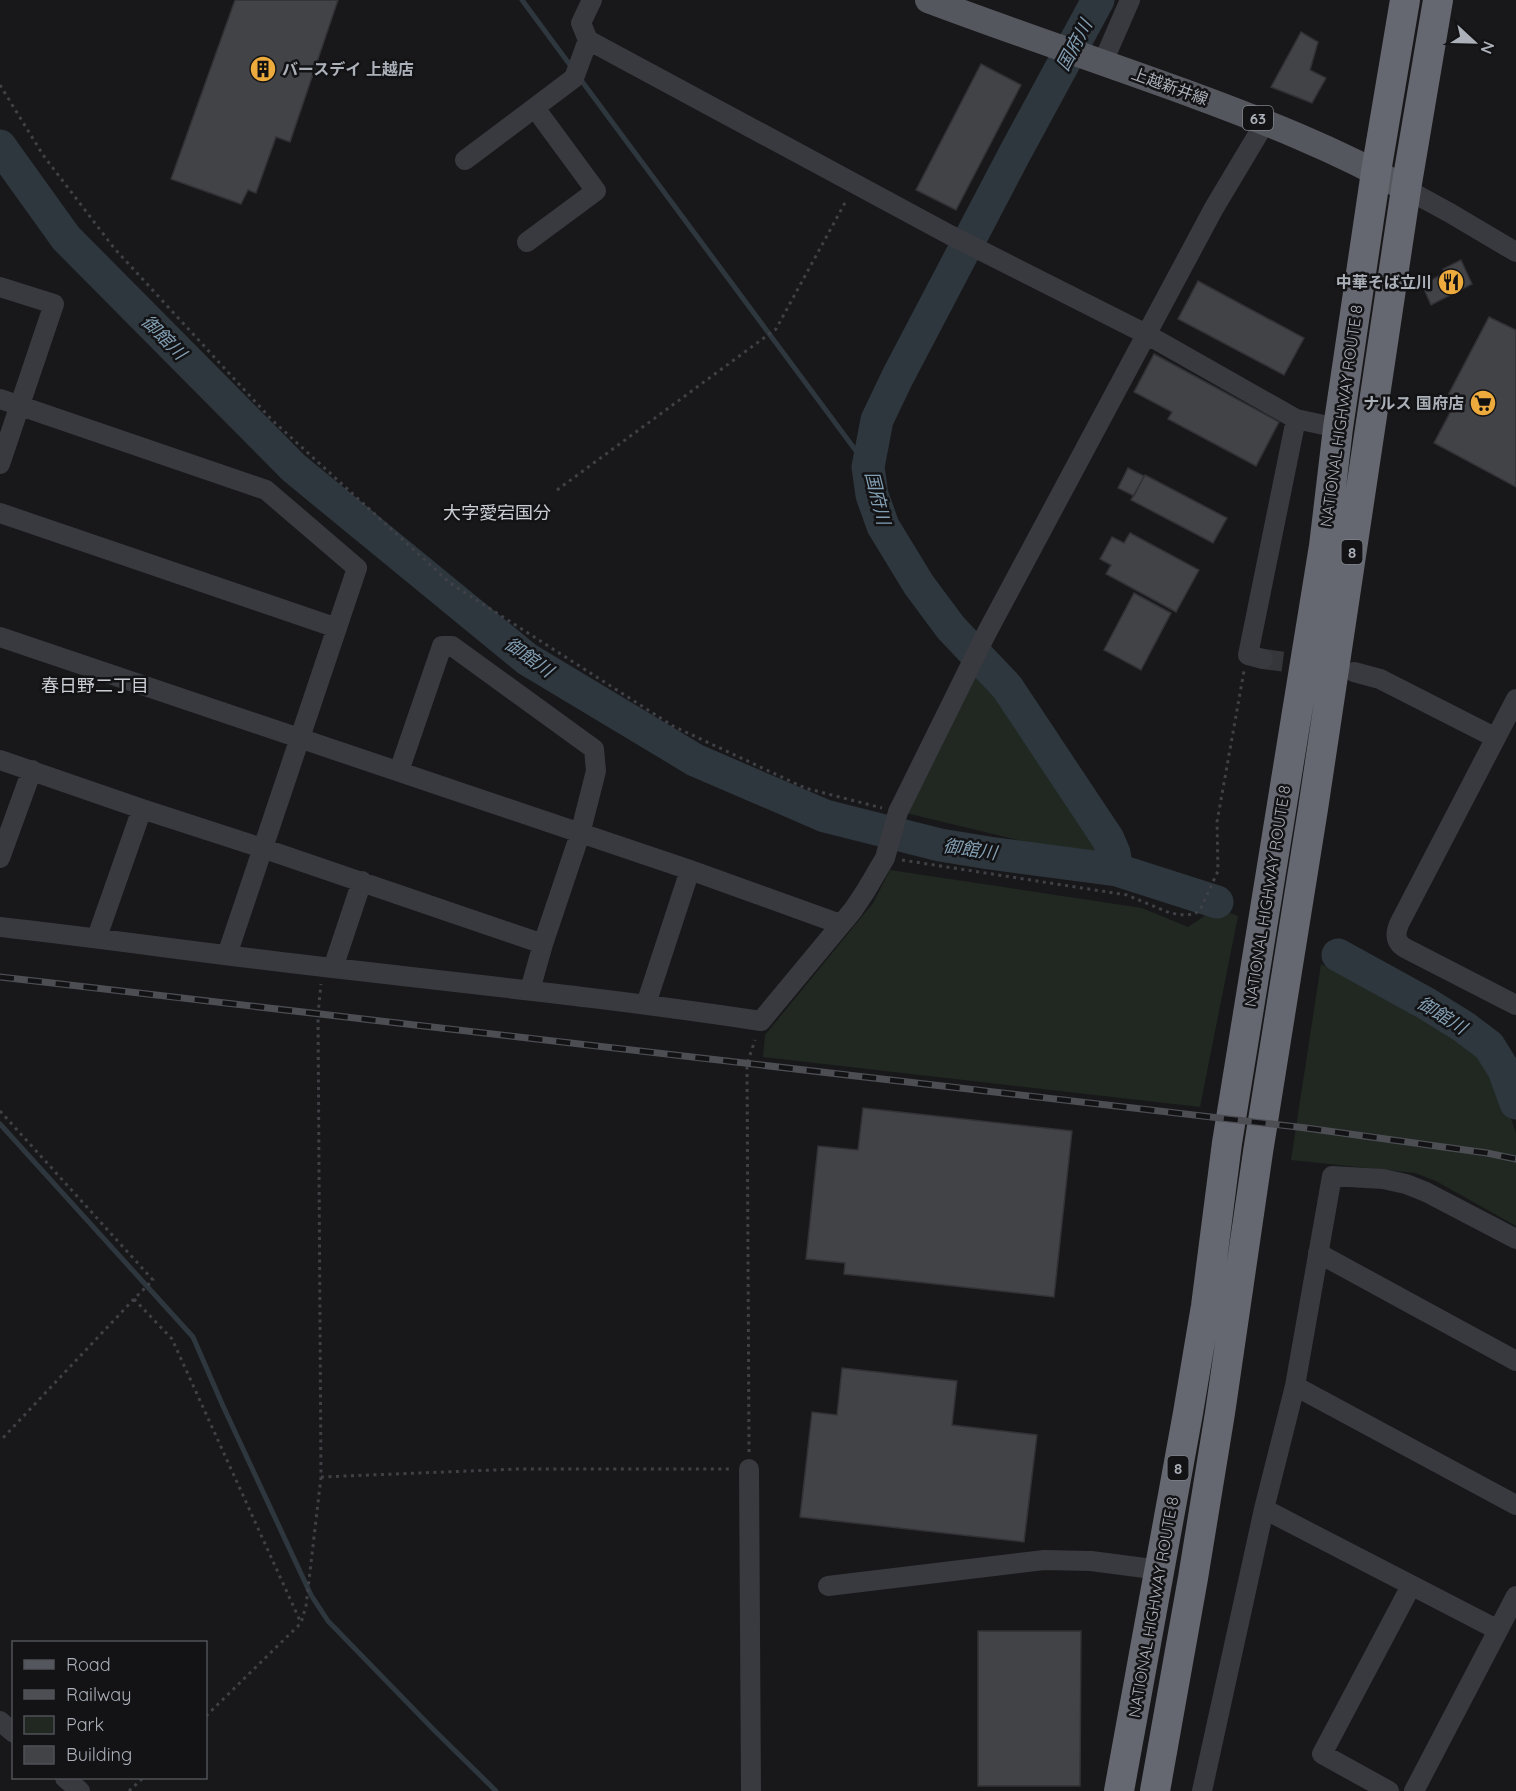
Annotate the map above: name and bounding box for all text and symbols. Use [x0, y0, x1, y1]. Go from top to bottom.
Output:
north arrow [1444, 12, 1504, 72]
water label: 国府川 [1051, 14, 1098, 74]
text: N [1476, 38, 1499, 57]
building icon: バースデイ 上越店 [248, 54, 278, 84]
place label: バースデイ 上越店 [282, 59, 414, 79]
street label: 上越新井線 [1129, 63, 1211, 109]
road number: 63 [1243, 106, 1273, 130]
restaurant icon: 中華そば立川 [1436, 267, 1466, 297]
place label: 中華そば立川 [1336, 272, 1432, 292]
street label: NATIONAL HIGHWAY ROUTE 8 [1315, 304, 1367, 528]
water label: 御館川 [137, 310, 193, 366]
supermarket icon: ナルス 国府店 [1468, 388, 1498, 418]
place label: ナルス 国府店 [1364, 393, 1464, 413]
water label: 国府川 [860, 469, 896, 529]
district label: 大字愛宕国分 [443, 501, 551, 524]
road number: 8 [1342, 540, 1362, 564]
water label: 御館川 [500, 632, 559, 683]
district label: 春日野二丁目 [41, 674, 149, 697]
street label: NATIONAL HIGHWAY ROUTE 8 [1240, 784, 1294, 1008]
water label: 御館川 [942, 834, 1000, 864]
water label: 御館川 [1413, 991, 1473, 1040]
road number: 8 [1168, 1456, 1188, 1480]
street label: NATIONAL HIGHWAY ROUTE 8 [1124, 1495, 1182, 1719]
legend [12, 1641, 207, 1779]
text: Road [66, 1653, 111, 1676]
text: Railway [66, 1683, 132, 1706]
text: Park [66, 1713, 104, 1736]
text: Building [66, 1743, 132, 1766]

